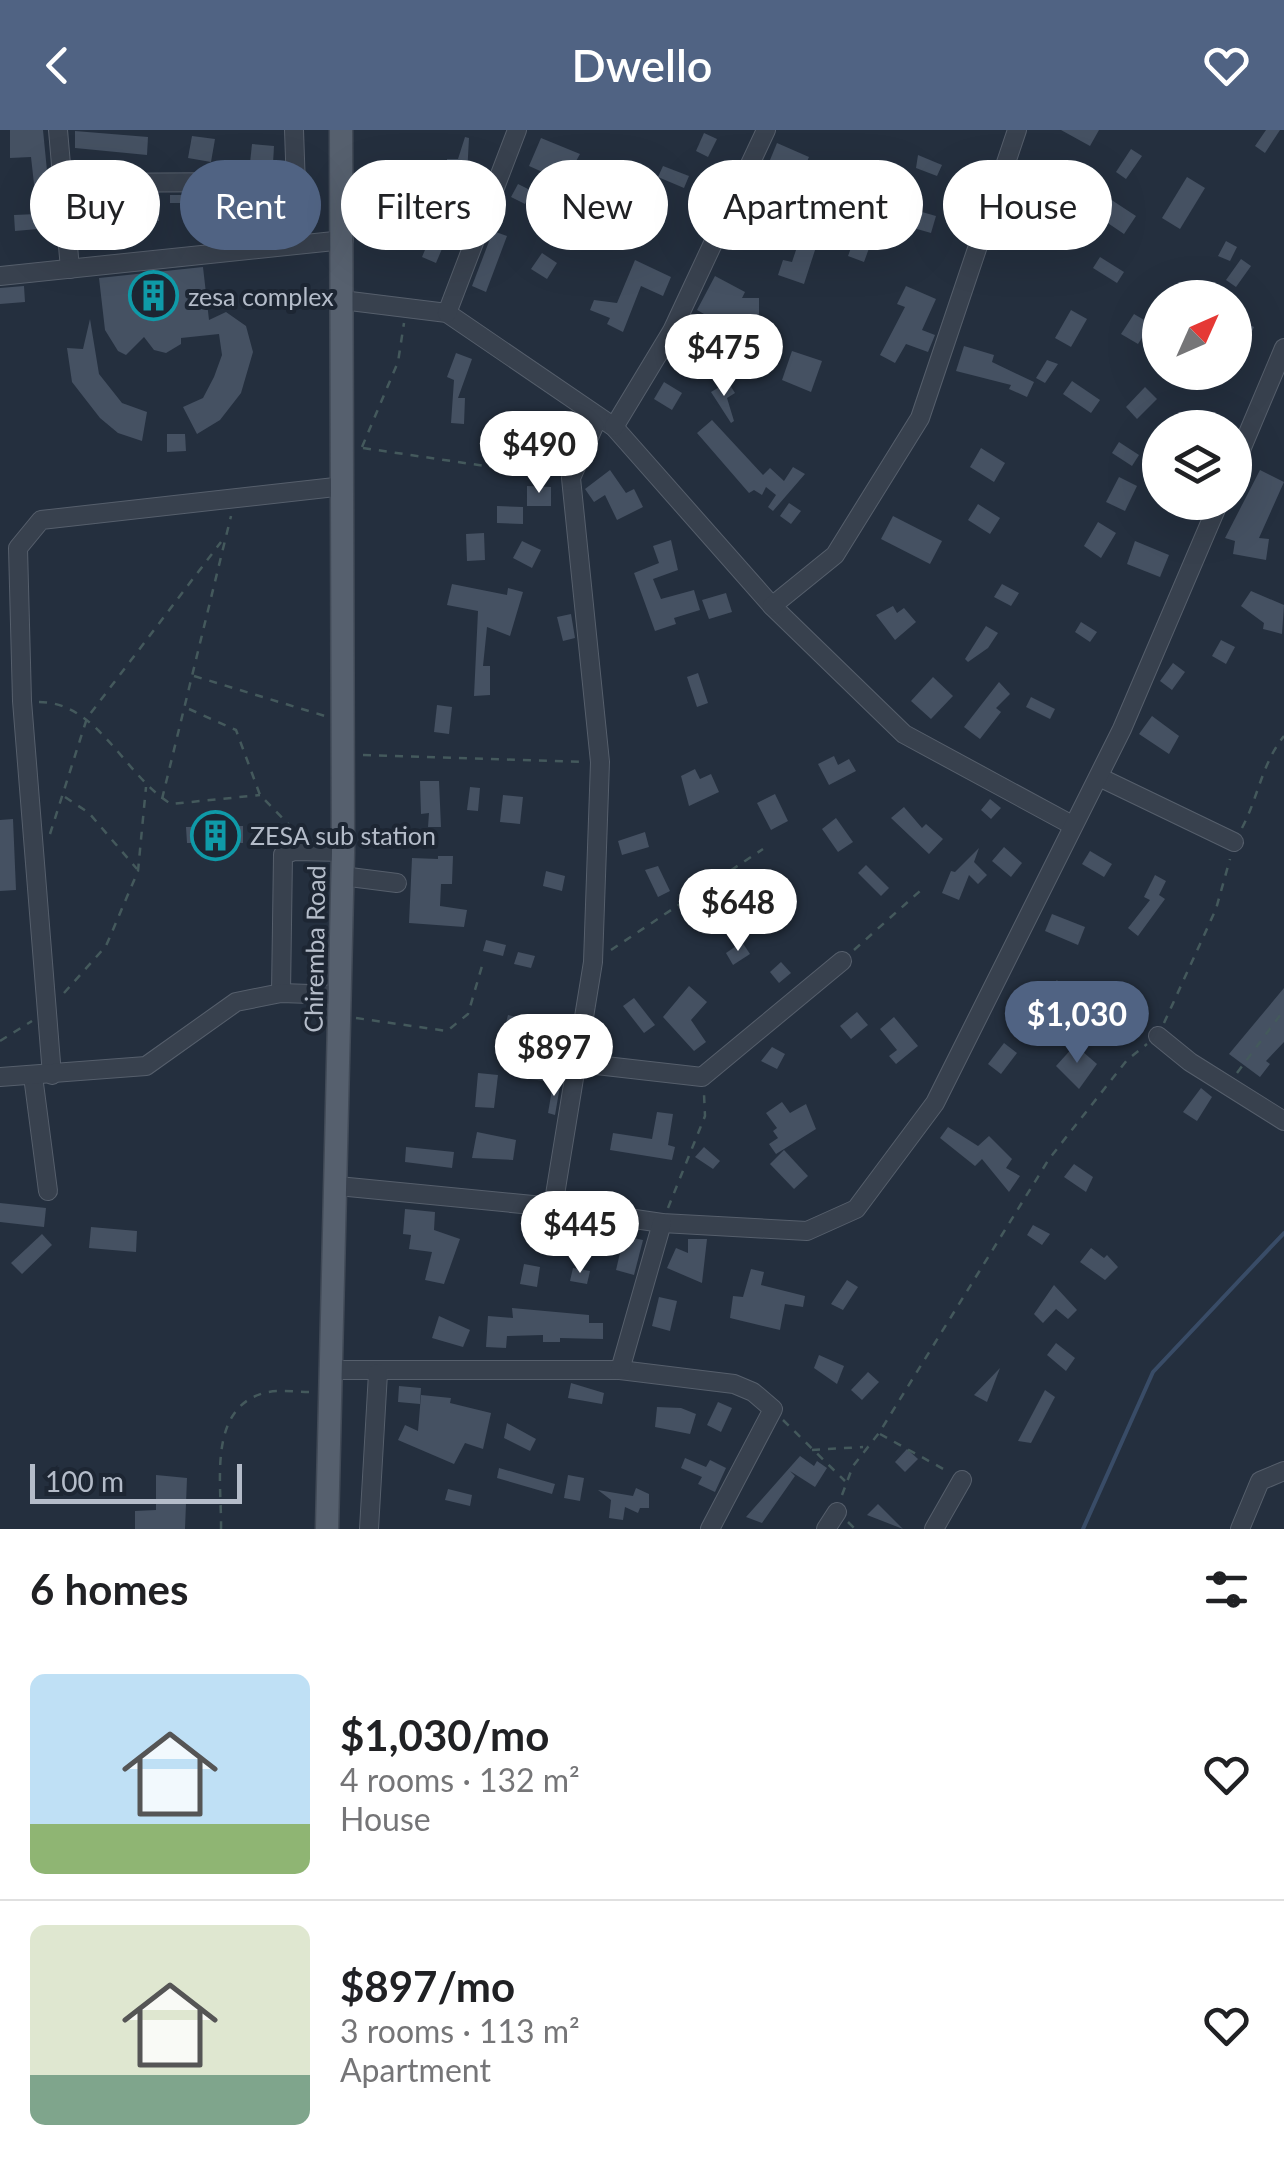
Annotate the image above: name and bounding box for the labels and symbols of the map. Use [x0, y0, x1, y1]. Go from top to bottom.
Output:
building icon: zesa complex [127, 270, 179, 322]
north arrow [1142, 280, 1252, 390]
place label: zesa complex [188, 281, 334, 311]
pin: $475 [665, 314, 783, 399]
pin: $490 [480, 411, 598, 496]
building icon: ZESA sub station [189, 809, 241, 861]
place label: ZESA sub station [250, 820, 436, 850]
street label: Chiremba Road [298, 865, 330, 1033]
pin: $648 [679, 869, 797, 954]
pin: $1,030 [996, 981, 1158, 1066]
pin: $897 [495, 1014, 613, 1099]
pin: $445 [521, 1191, 639, 1276]
scale bar [30, 1459, 242, 1504]

